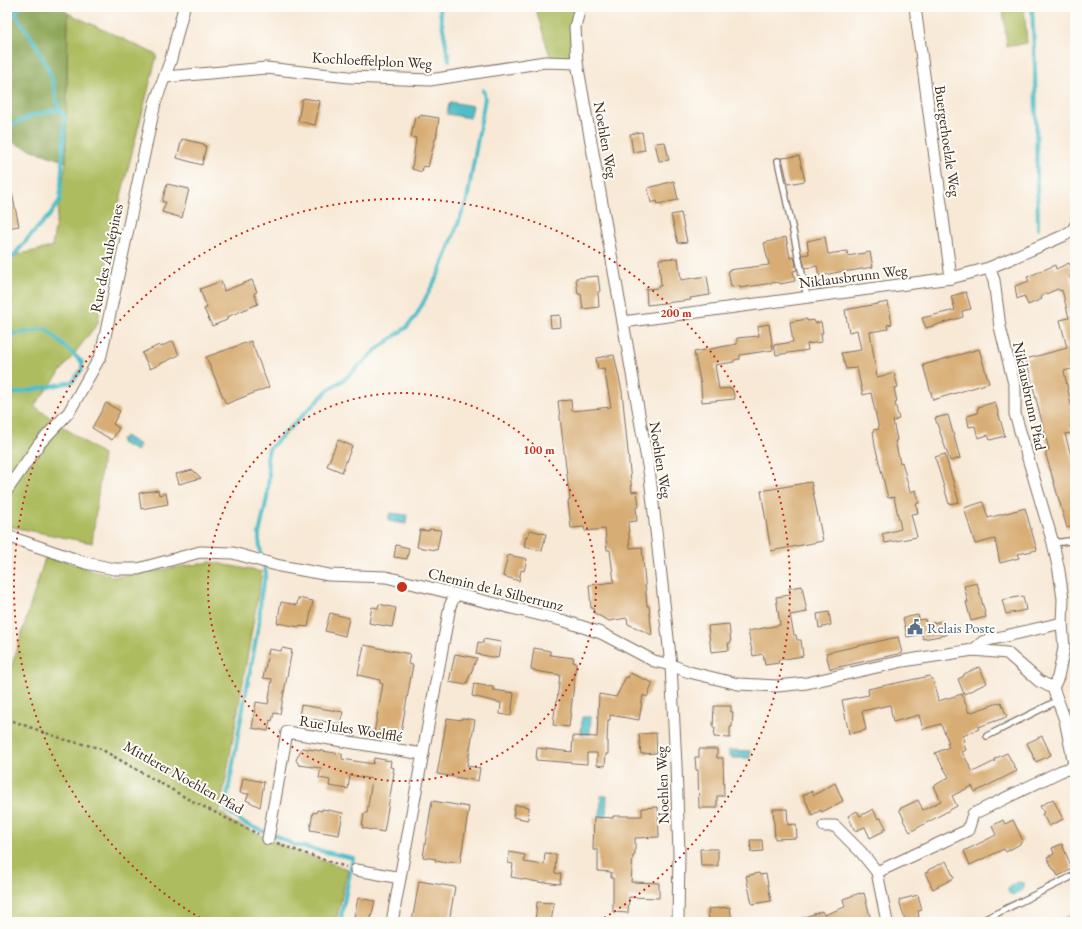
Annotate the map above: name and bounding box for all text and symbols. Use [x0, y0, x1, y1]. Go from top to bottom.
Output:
street label: Kochloeffelplon Weg [311, 47, 433, 73]
street label: Buergerhoelzle Weg [931, 84, 965, 198]
street label: Noehlen Weg [590, 100, 622, 180]
street label: Rue des Aubépines [85, 202, 127, 314]
street label: Niklausbrunn Weg [798, 260, 909, 292]
text: 200 m [660, 305, 692, 321]
street label: Niklausbrunn Pfad [1009, 340, 1051, 452]
street label: Noehlen Weg [646, 420, 677, 500]
text: 100 m [523, 442, 555, 458]
street label: Chemin de la Silberrunz [426, 563, 566, 615]
centre of rings [395, 580, 409, 594]
public building icon: Relais Poste [906, 618, 924, 636]
place label: Relais Poste [927, 618, 995, 637]
street label: Rue Jules Woelfflé [298, 710, 404, 746]
street label: Mittlerer Noehlen Pfad [121, 736, 248, 818]
street label: Noehlen Weg [651, 745, 673, 824]

